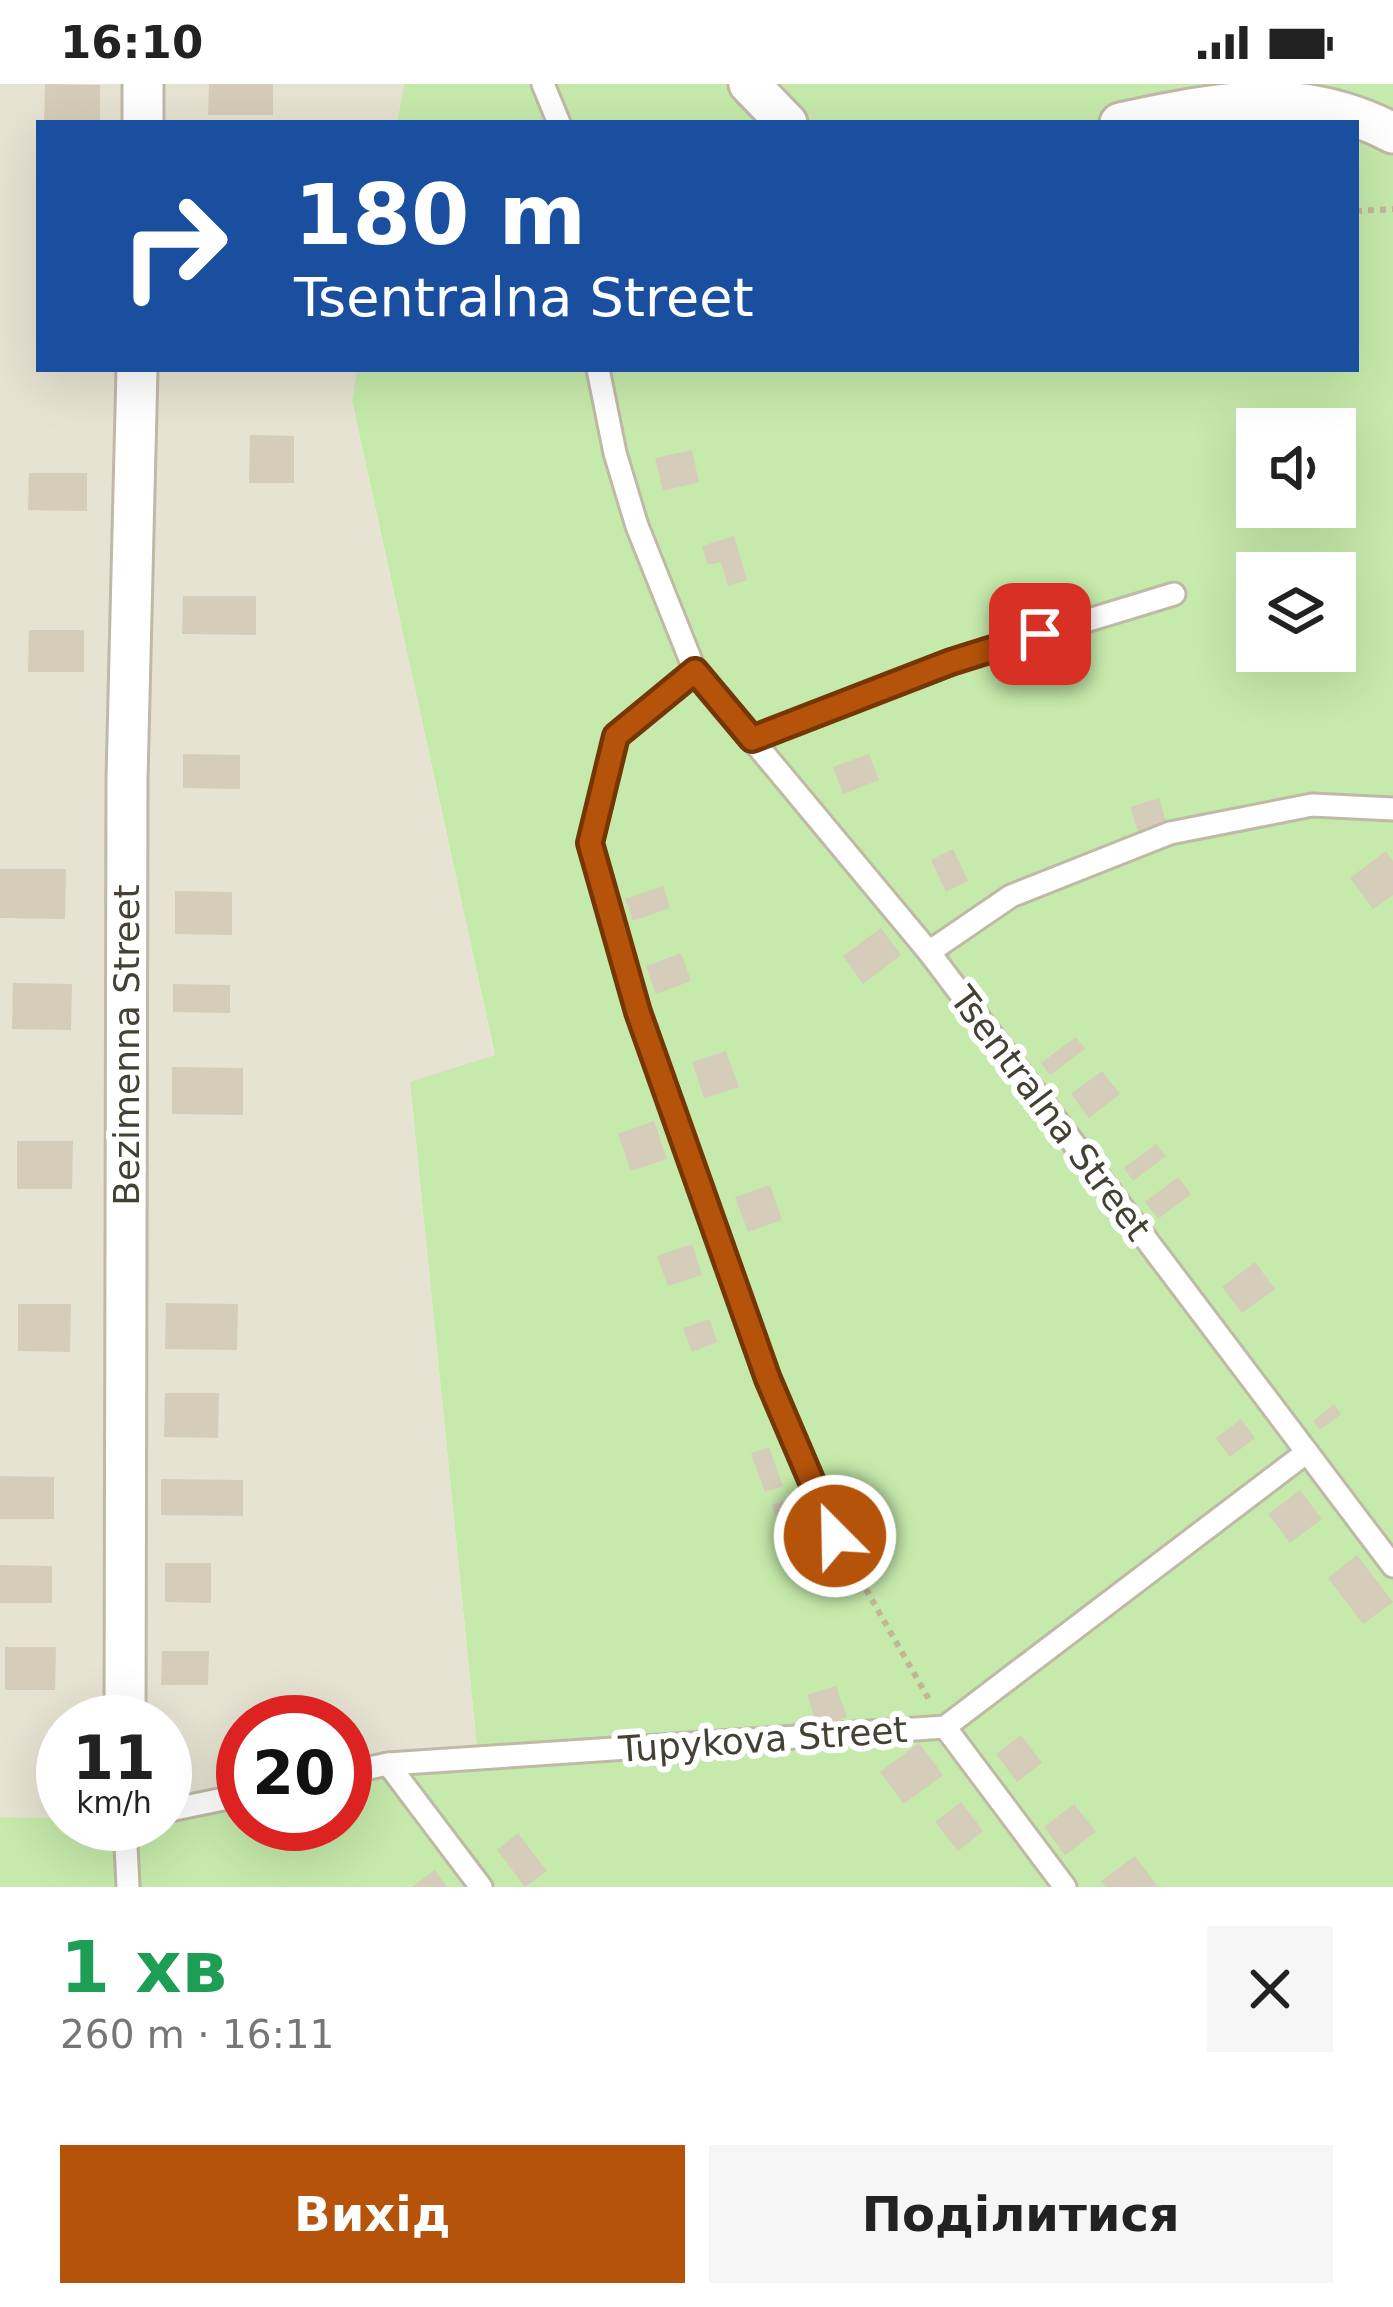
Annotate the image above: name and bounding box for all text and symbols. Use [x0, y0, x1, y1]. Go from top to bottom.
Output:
text: 16:10 [60, 16, 203, 69]
text: 180 m [294, 166, 586, 264]
icon: right [96, 168, 252, 324]
text: Tsentralna Street [294, 266, 754, 329]
map controls [1236, 408, 1356, 672]
button: sound [1236, 408, 1356, 528]
button: layers [1236, 552, 1356, 672]
pin [989, 583, 1091, 685]
icon: arrive [1007, 601, 1073, 667]
street label: Bezimenna Street [106, 884, 147, 1206]
street label: Tsentralna Street [941, 978, 1159, 1248]
position arrow [772, 1473, 898, 1599]
speed limit sign: 20 [216, 1695, 372, 1851]
street label: Tupykova Street [616, 1709, 909, 1770]
text: 11 [72, 1723, 156, 1793]
text: km/h [76, 1785, 152, 1820]
text: 1 хв [60, 1925, 227, 2009]
button: close [1207, 1926, 1333, 2052]
text: 260 m · 16:11 [60, 2012, 334, 2057]
button: Вихід [60, 2145, 685, 2283]
button: Поділитися [709, 2145, 1333, 2283]

